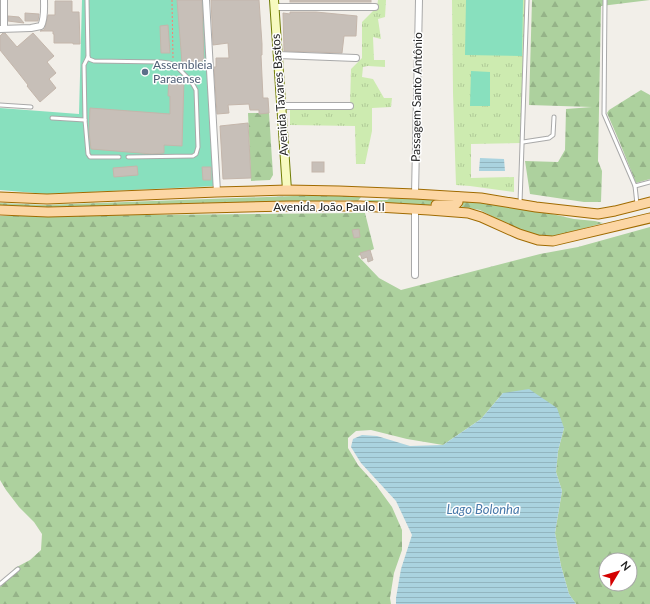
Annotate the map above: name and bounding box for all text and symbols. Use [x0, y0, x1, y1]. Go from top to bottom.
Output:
street label: Passagem Santo Antônio [408, 32, 425, 162]
street label: Avenida Tavares Bastos [268, 33, 291, 157]
place label: Assembleia Paraense [153, 57, 212, 86]
marker: Assembleia Paraense [140, 67, 150, 77]
street label: Avenida João Paulo II [273, 199, 385, 214]
water label: Lago Bolonha [446, 501, 520, 517]
north arrow [598, 552, 638, 592]
text: N [619, 558, 634, 573]

